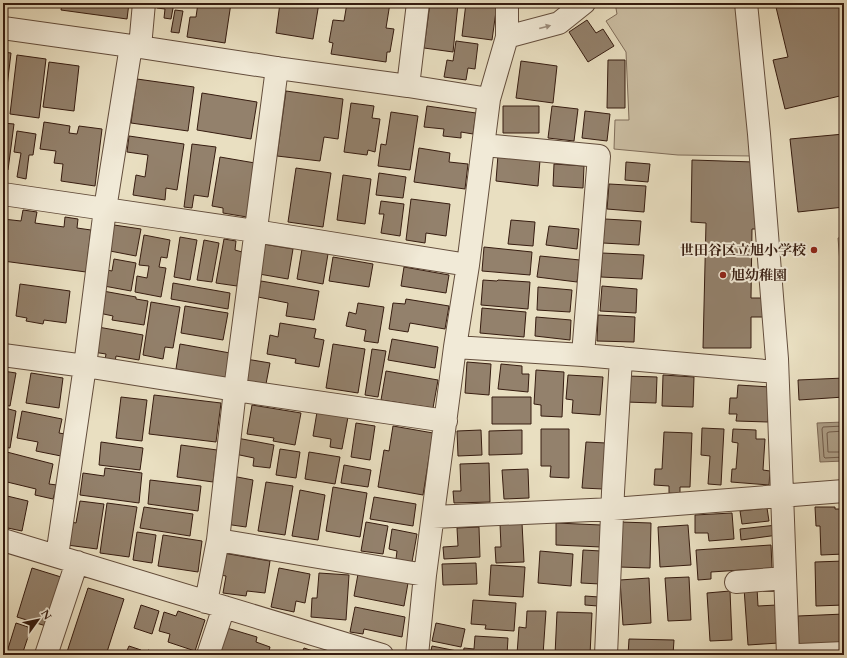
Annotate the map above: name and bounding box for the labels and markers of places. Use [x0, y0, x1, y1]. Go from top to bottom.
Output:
place label: 世田谷区立旭小学校 [680, 241, 806, 260]
marker: 世田谷区立旭小学校 [809, 245, 819, 255]
place label: 旭幼稚園 [731, 266, 787, 285]
marker: 旭幼稚園 [718, 270, 728, 280]

